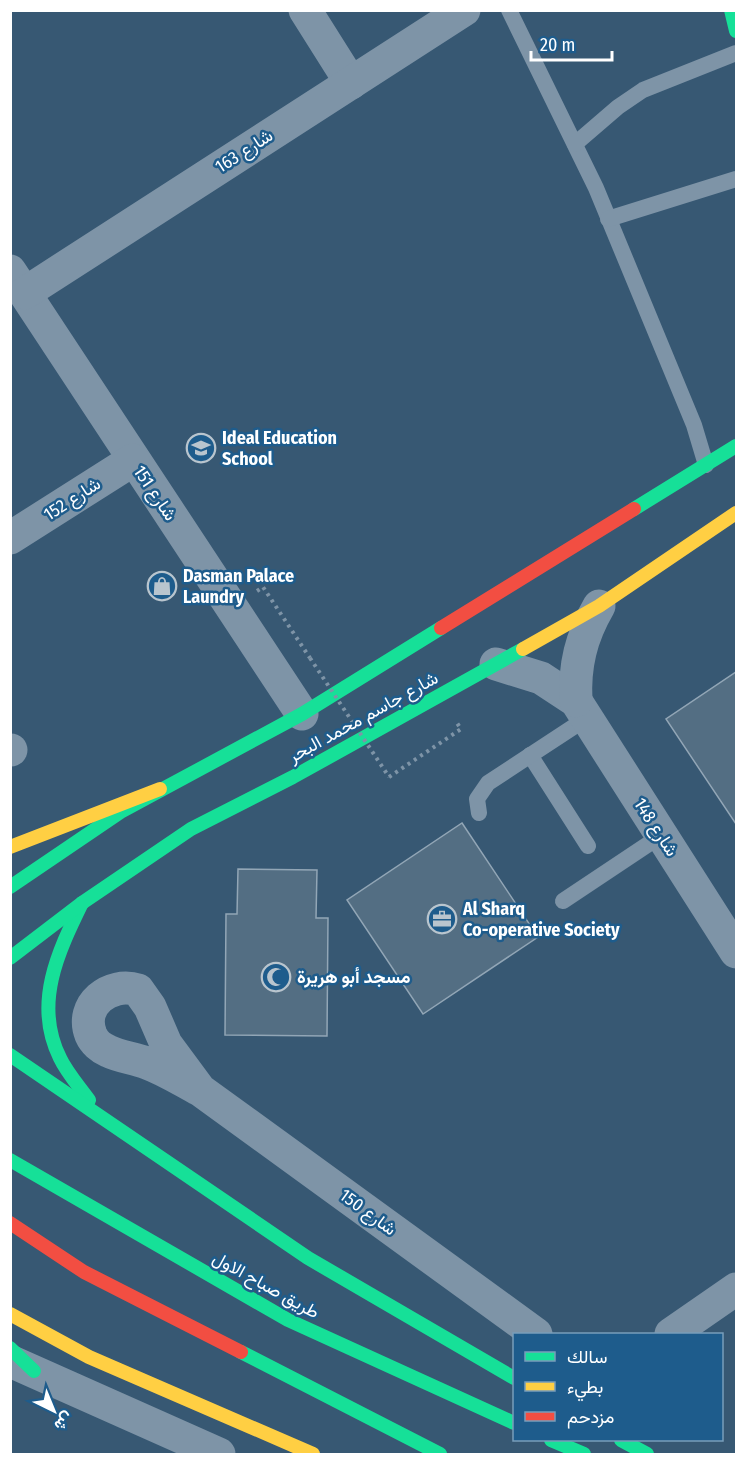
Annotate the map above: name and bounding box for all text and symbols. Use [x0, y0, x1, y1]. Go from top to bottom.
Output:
scale bar [531, 24, 612, 62]
text: 20 m [540, 34, 575, 56]
street label: شارع 163 [211, 124, 278, 179]
place label: Ideal Education School [222, 427, 337, 470]
school or university icon: Ideal Education School [185, 432, 217, 464]
street label: شارع 151 [128, 461, 181, 525]
street label: شارع 152 [39, 472, 105, 526]
place label: Dasman Palace Laundry [183, 565, 294, 608]
shop icon: Dasman Palace Laundry [146, 570, 178, 602]
street label: شارع جاسم محمد البحر [283, 667, 442, 769]
street label: شارع 148 [628, 794, 683, 861]
place label: Al Sharq Co-operative Society [462, 898, 620, 941]
office icon: Al Sharq Co-operative Society [426, 903, 458, 935]
mosque icon: مسجد أبو هريرة [260, 961, 292, 993]
place label: مسجد أبو هريرة [297, 966, 411, 988]
street label: شارع 150 [335, 1184, 401, 1241]
street label: طريق صباح الاول [208, 1247, 323, 1324]
legend [513, 1333, 723, 1441]
text: سالك [567, 1346, 607, 1368]
text: بطيء [567, 1376, 603, 1402]
north arrow [24, 1381, 84, 1441]
text: مزدحم [567, 1406, 614, 1429]
text: ش [50, 1408, 77, 1435]

